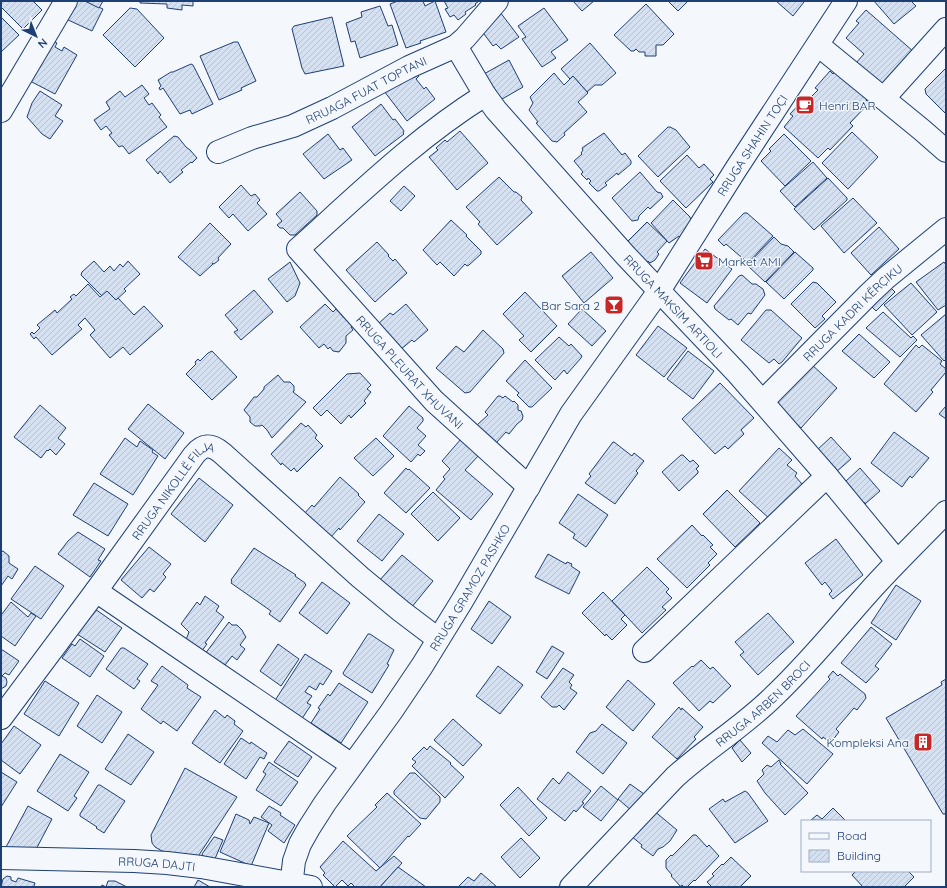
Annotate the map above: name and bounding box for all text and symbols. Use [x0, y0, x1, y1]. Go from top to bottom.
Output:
north arrow [16, 16, 56, 56]
text: N [35, 35, 51, 51]
street label: RRUAGA FUAT TOPTANI [303, 53, 429, 127]
street label: RRUGA SHAHIN TOÇI [713, 92, 790, 199]
cafe icon: Henri BAR [794, 94, 816, 116]
place label: Henri BAR [819, 98, 875, 113]
supermarket icon: Market AMI [693, 250, 715, 272]
street label: RRUGA MAKSIM ARTIOLI [621, 251, 726, 361]
place label: Market AMI [718, 254, 781, 269]
street label: RRUGA KADRI KËRÇIKU [799, 260, 905, 364]
bar icon: Bar Sara 2 [603, 294, 625, 316]
place label: Bar Sara 2 [541, 298, 600, 313]
street label: RRUGA PLEURAT XHUVANI [353, 312, 467, 432]
street label: RRUGA NIKOLLË FILJA [128, 439, 217, 542]
street label: RRUGA GRAMOZ PASHKO [426, 521, 513, 653]
street label: RRUGA ARBEN BROCI [712, 657, 813, 749]
building icon: Kompleksi Ana [912, 731, 934, 753]
place label: Kompleksi Ana [826, 735, 909, 750]
legend [801, 820, 931, 872]
text: Road [837, 828, 867, 843]
text: Building [837, 848, 881, 863]
street label: RRUGA DAJTI [118, 853, 196, 874]

